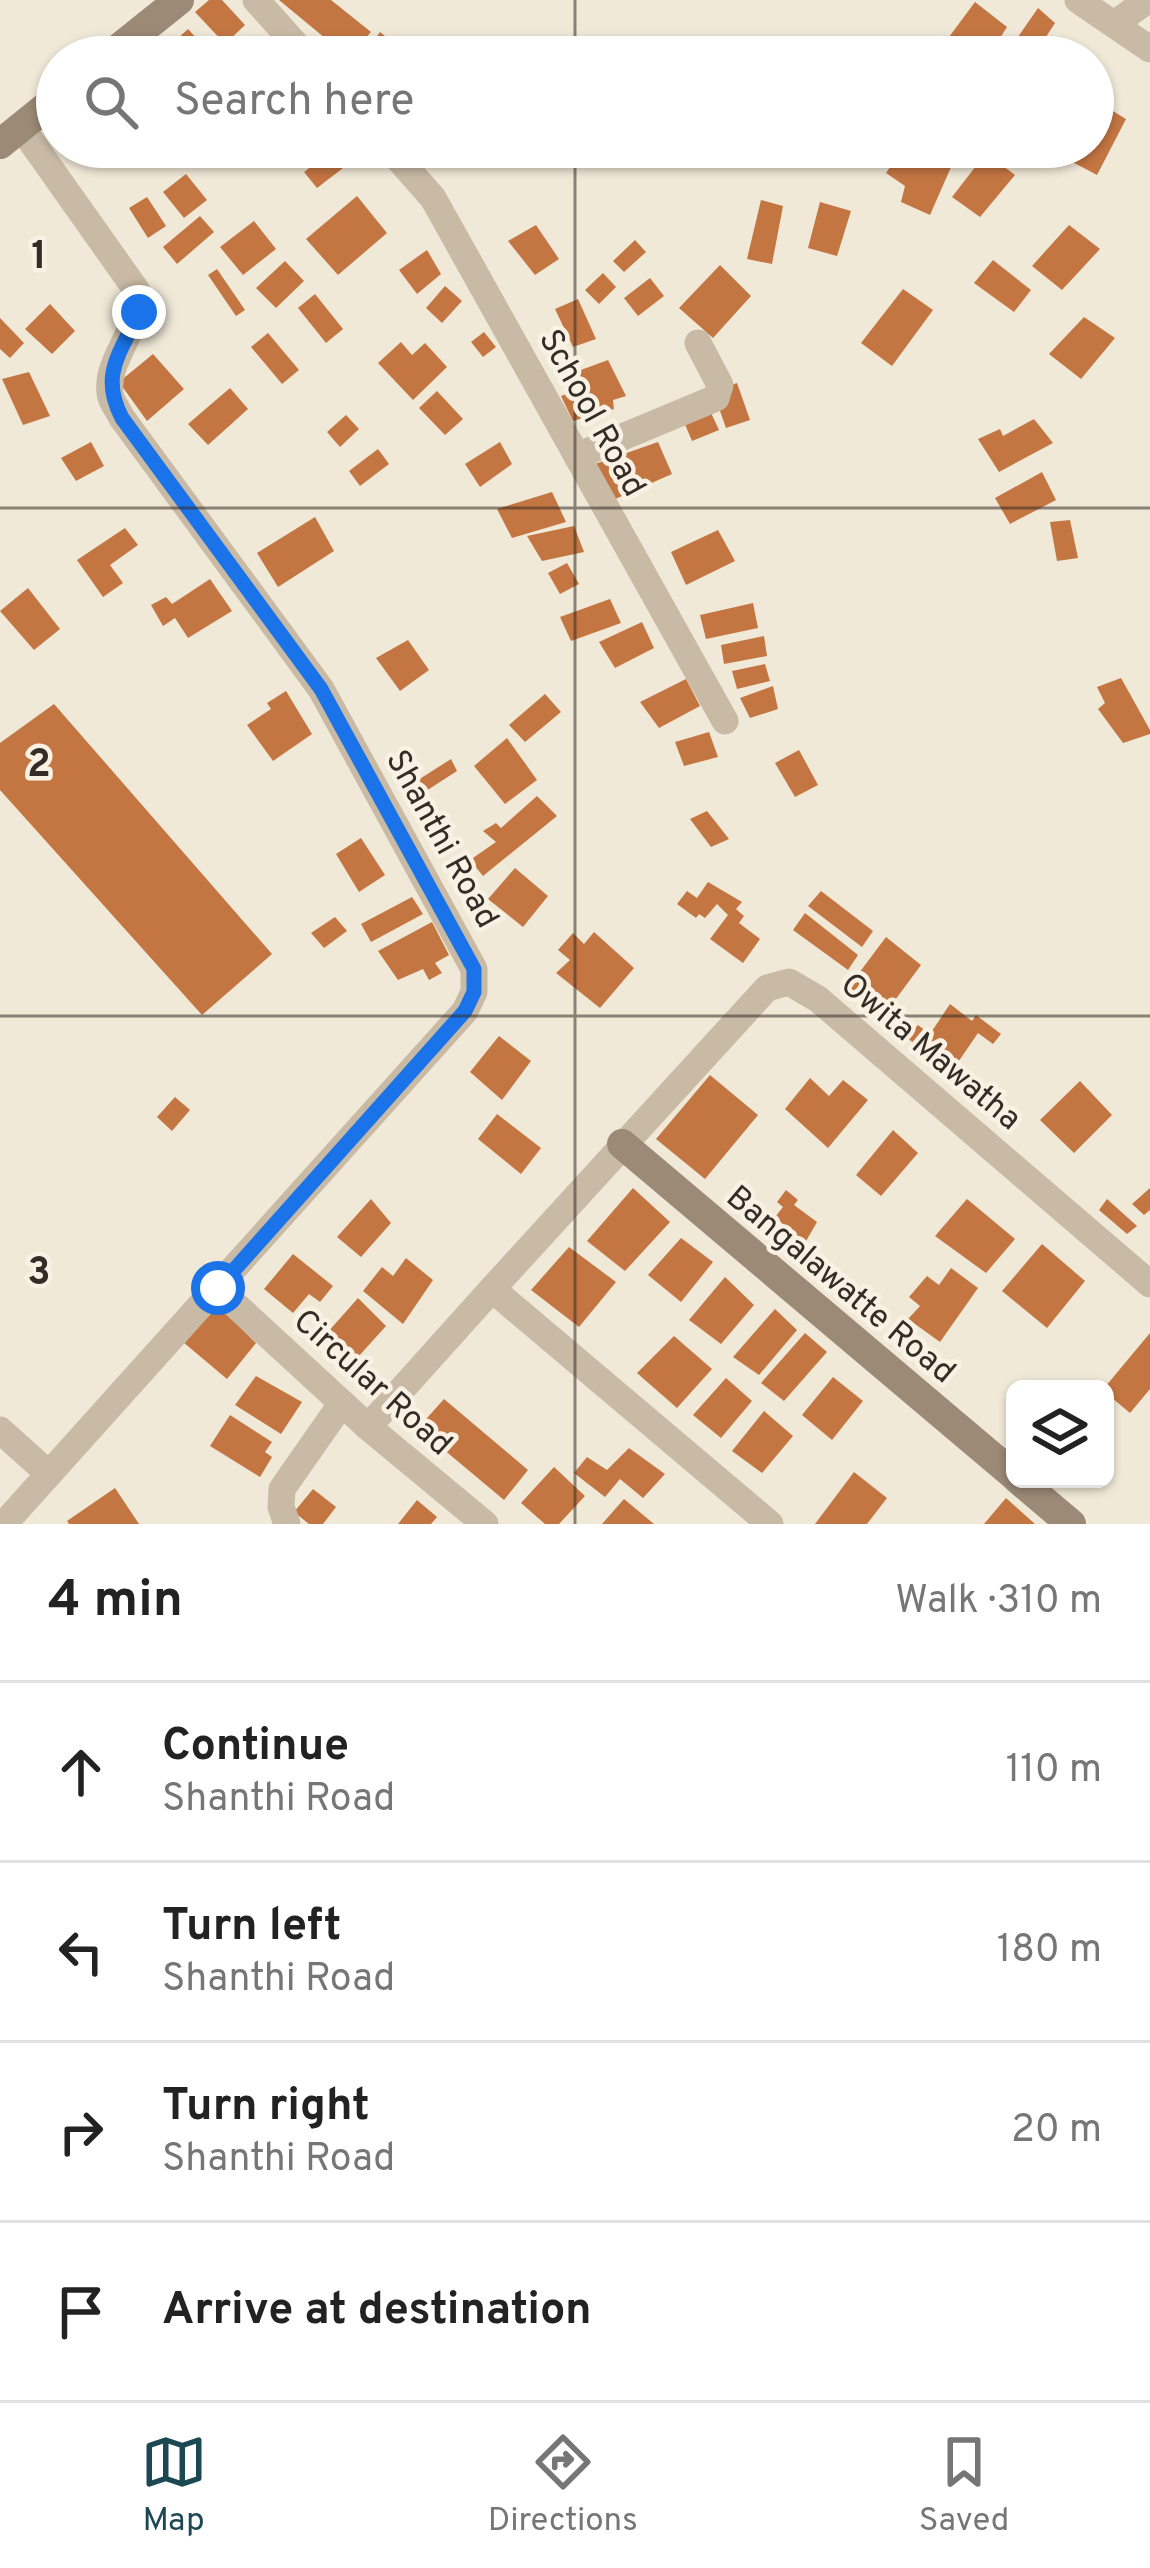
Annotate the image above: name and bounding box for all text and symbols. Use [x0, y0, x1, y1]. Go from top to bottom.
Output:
search box [36, 36, 1114, 168]
icon: search [78, 69, 144, 135]
text: Search here [174, 74, 414, 131]
text: 1 [31, 234, 47, 283]
route end [112, 285, 166, 339]
street label: School Road [527, 323, 654, 505]
text: 2 [27, 742, 51, 791]
street label: Shanthi Road [374, 743, 507, 936]
street label: Owita Mawatha [830, 965, 1029, 1141]
street label: Bangalawatte Road [716, 1178, 963, 1394]
text: 3 [27, 1250, 51, 1299]
route start [191, 1261, 245, 1315]
street label: Circular Road [283, 1301, 460, 1466]
map controls [1006, 1380, 1114, 1488]
button: layers [1006, 1380, 1114, 1488]
text: 4 min [48, 1570, 183, 1635]
text: Walk · 310 m [895, 1578, 1102, 1627]
text: Continue [162, 1719, 349, 1776]
icon: ahead [48, 1739, 114, 1805]
text: 110 m [1006, 1747, 1102, 1796]
text: Shanthi Road [162, 1776, 395, 1825]
text: Turn left [162, 1899, 341, 1956]
icon: left [48, 1919, 114, 1985]
text: 180 m [997, 1927, 1102, 1976]
text: Shanthi Road [162, 1956, 395, 2005]
text: Turn right [162, 2079, 370, 2136]
icon: right [48, 2099, 114, 2165]
text: 20 m [1011, 2107, 1102, 2156]
text: Shanthi Road [162, 2136, 395, 2185]
icon: arrive [48, 2279, 114, 2345]
text: Arrive at destination [162, 2283, 592, 2340]
tab: Map [141, 2429, 207, 2543]
tab: Directions [488, 2429, 638, 2543]
tab: Saved [919, 2429, 1009, 2543]

